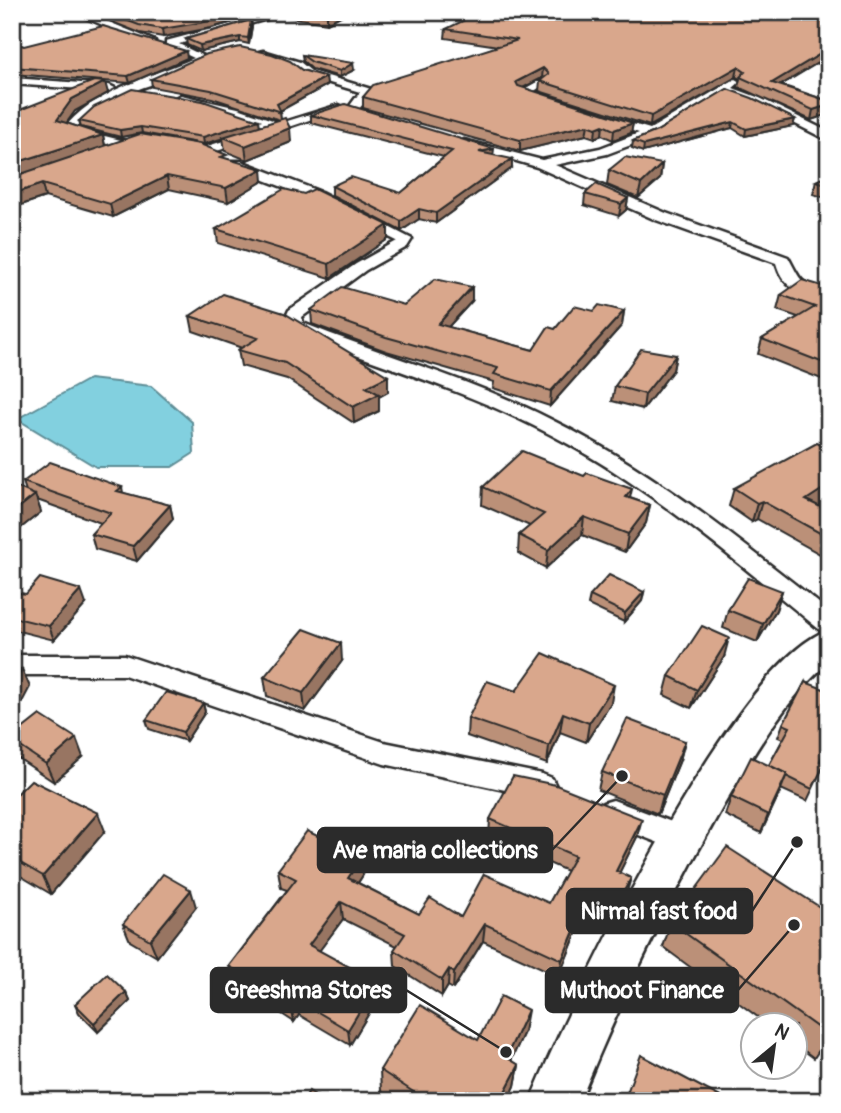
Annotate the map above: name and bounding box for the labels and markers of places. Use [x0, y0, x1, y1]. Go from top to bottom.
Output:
callout: Ave maria collections [318, 828, 552, 872]
callout: Nirmal fast food [567, 889, 752, 933]
callout: Greeshma Stores [211, 968, 406, 1012]
callout: Muthoot Finance [546, 968, 738, 1012]

